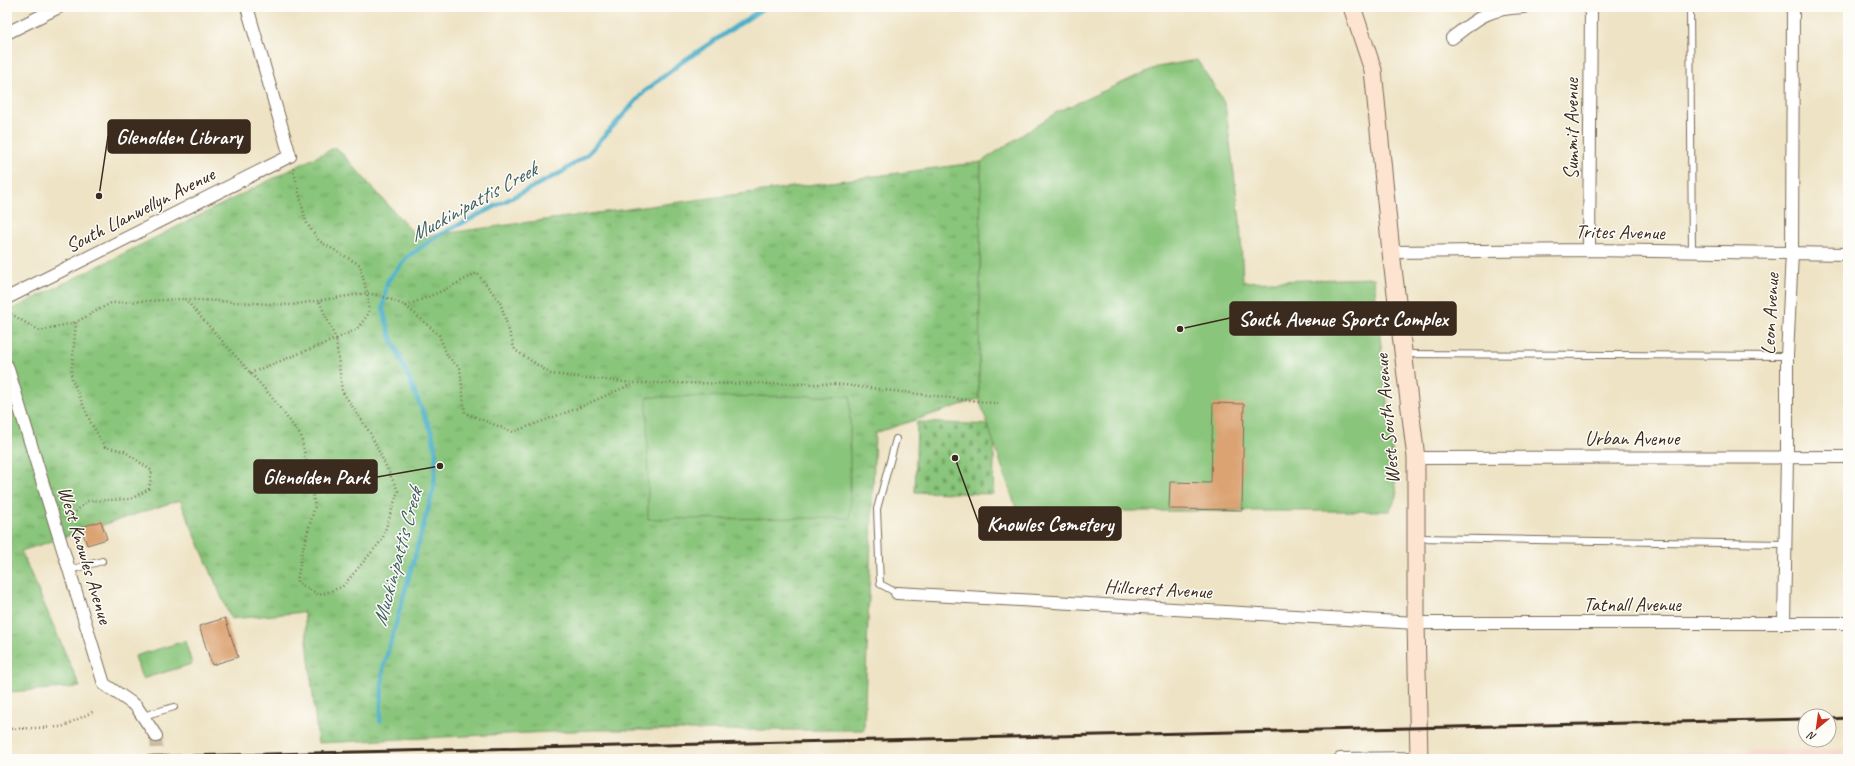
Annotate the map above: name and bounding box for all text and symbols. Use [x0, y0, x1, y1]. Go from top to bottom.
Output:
street label: Summit Avenue [1559, 77, 1584, 180]
callout: Glenolden Library [108, 120, 250, 153]
text: Glenolden Library [116, 124, 245, 150]
water label: Muckinipattis Creek [405, 154, 545, 248]
street label: South Llanwellyn Avenue [61, 161, 220, 258]
street label: Trites Avenue [1575, 219, 1666, 245]
street label: Leon Avenue [1755, 271, 1785, 356]
callout: South Avenue Sports Complex [1230, 302, 1456, 335]
text: South Avenue Sports Complex [1238, 306, 1450, 332]
street label: West South Avenue [1369, 351, 1405, 485]
street label: Urban Avenue [1585, 426, 1681, 451]
callout: Glenolden Park [254, 460, 377, 493]
text: Glenolden Park [263, 464, 371, 490]
water label: Muckinipattis Creek [366, 481, 429, 629]
street label: West Knowles Avenue [52, 483, 118, 628]
callout: Knowles Cemetery [979, 507, 1121, 540]
text: Knowles Cemetery [987, 511, 1115, 538]
street label: Hillcrest Avenue [1104, 574, 1214, 604]
street label: Tatnall Avenue [1583, 592, 1682, 617]
north arrow [1797, 708, 1837, 748]
text: N [1804, 728, 1819, 745]

